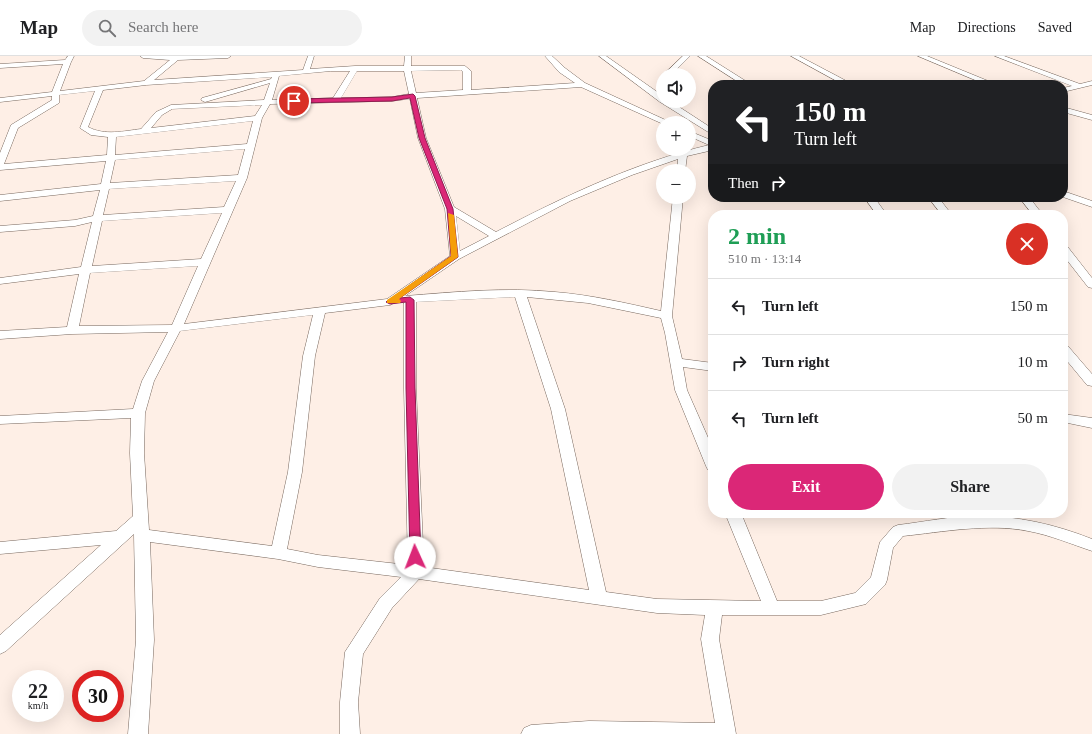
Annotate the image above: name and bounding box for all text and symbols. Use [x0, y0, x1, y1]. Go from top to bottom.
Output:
search box [82, 10, 362, 46]
text: Map [20, 17, 58, 38]
icon: search [96, 17, 118, 39]
text: Search here [128, 19, 198, 35]
text: Map [910, 20, 935, 35]
text: Directions [957, 20, 1016, 35]
text: Saved [1038, 20, 1072, 35]
map controls [656, 68, 696, 204]
button: sound [656, 68, 696, 108]
pin [277, 84, 311, 118]
icon: arrive [283, 90, 305, 112]
icon: left [728, 96, 780, 148]
text: 150 m [794, 96, 866, 127]
button: + [656, 116, 696, 156]
text: Turn left [794, 129, 857, 149]
button: − [656, 164, 696, 204]
icon: right [767, 172, 789, 194]
text: Then [728, 175, 759, 191]
text: 2 min [728, 223, 786, 249]
button: close [1006, 223, 1048, 265]
text: 510 m · 13:14 [728, 251, 801, 266]
icon: left [728, 296, 750, 318]
text: Turn left [762, 298, 819, 314]
text: 150 m [1010, 298, 1048, 314]
icon: right [728, 352, 750, 374]
text: Turn right [762, 354, 829, 370]
text: 10 m [1018, 354, 1048, 370]
icon: left [728, 408, 750, 430]
text: Turn left [762, 410, 819, 426]
text: 50 m [1018, 410, 1048, 426]
button: Exit [728, 464, 884, 510]
button: Share [892, 464, 1048, 510]
position arrow [394, 536, 436, 578]
speed limit sign: 30 [72, 670, 124, 722]
text: 22 [28, 680, 48, 702]
text: km/h [28, 700, 48, 711]

